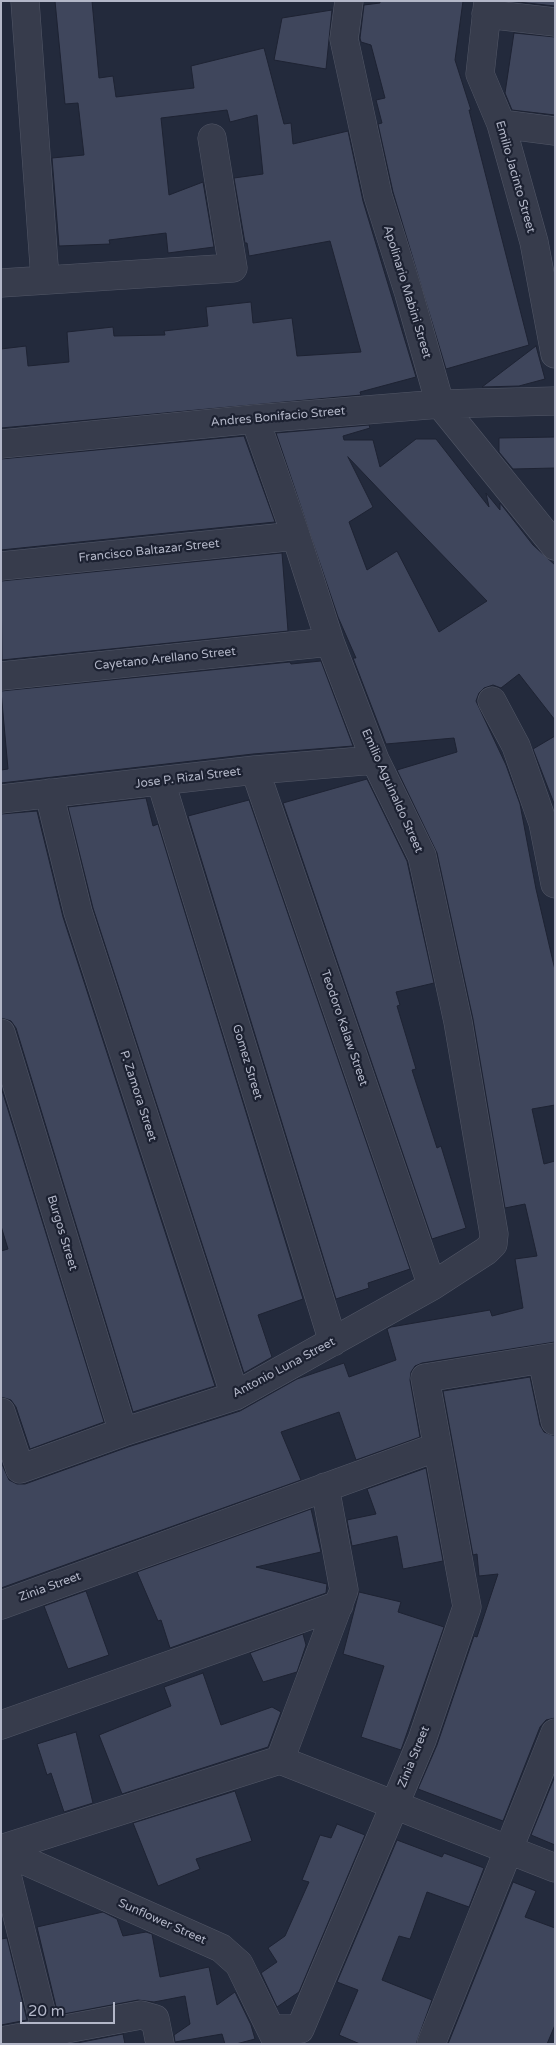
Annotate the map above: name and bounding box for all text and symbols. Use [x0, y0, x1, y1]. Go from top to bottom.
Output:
street label: Emilio Jacinto Street [492, 119, 538, 235]
street label: Apolinario Mabini Street [380, 224, 434, 360]
street label: Andres Bonifacio Street [210, 404, 346, 430]
street label: Francisco Baltazar Street [78, 536, 220, 566]
street label: Cayetano Arellano Street [94, 644, 236, 674]
street label: Emilio Aguinaldo Street [358, 727, 426, 855]
street label: Jose P. Rizal Street [134, 764, 242, 792]
street label: Teodoro Kalaw Street [317, 968, 371, 1088]
street label: Gomez Street [229, 1023, 265, 1101]
street label: P. Zamora Street [116, 1049, 160, 1143]
street label: Burgos Street [44, 1194, 80, 1272]
street label: Antonio Luna Street [230, 1335, 338, 1401]
street label: Zinia Street [17, 1569, 83, 1605]
street label: Zinia Street [395, 1724, 433, 1790]
street label: Sunflower Street [116, 1896, 208, 1948]
scale bar [22, 1992, 118, 2024]
text: 20 m [28, 2002, 65, 2020]

